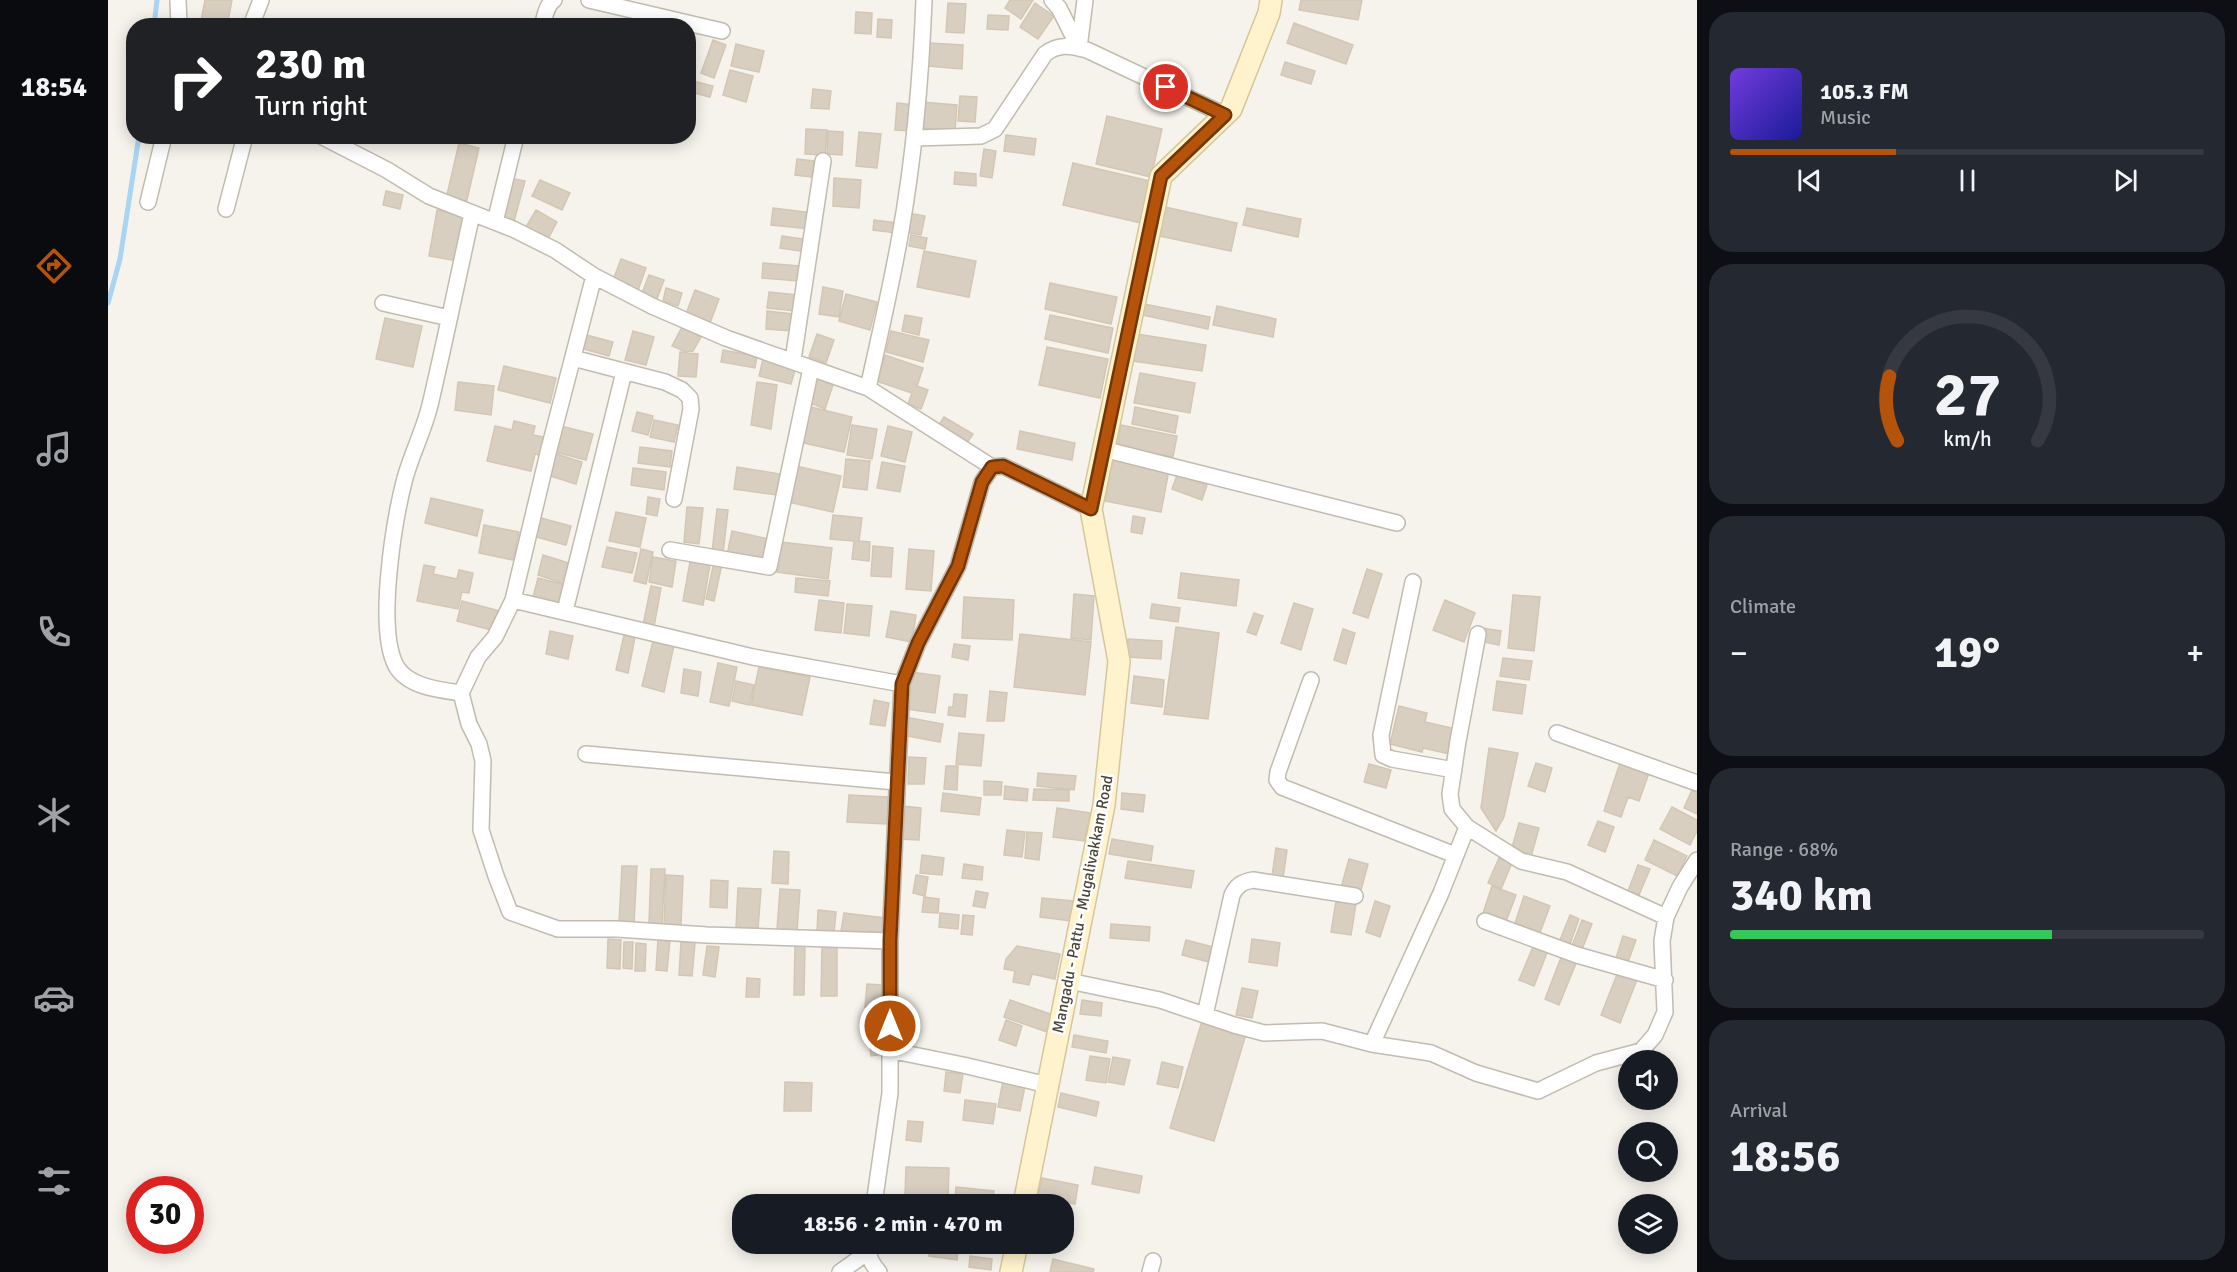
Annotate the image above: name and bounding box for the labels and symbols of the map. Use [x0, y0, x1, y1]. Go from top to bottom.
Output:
pin [1140, 61, 1191, 112]
street label: Mangadu - Pattu - Mugalivakkam Road [1048, 773, 1118, 1035]
position arrow [858, 994, 922, 1058]
speed limit sign: 30 [126, 1176, 204, 1254]

